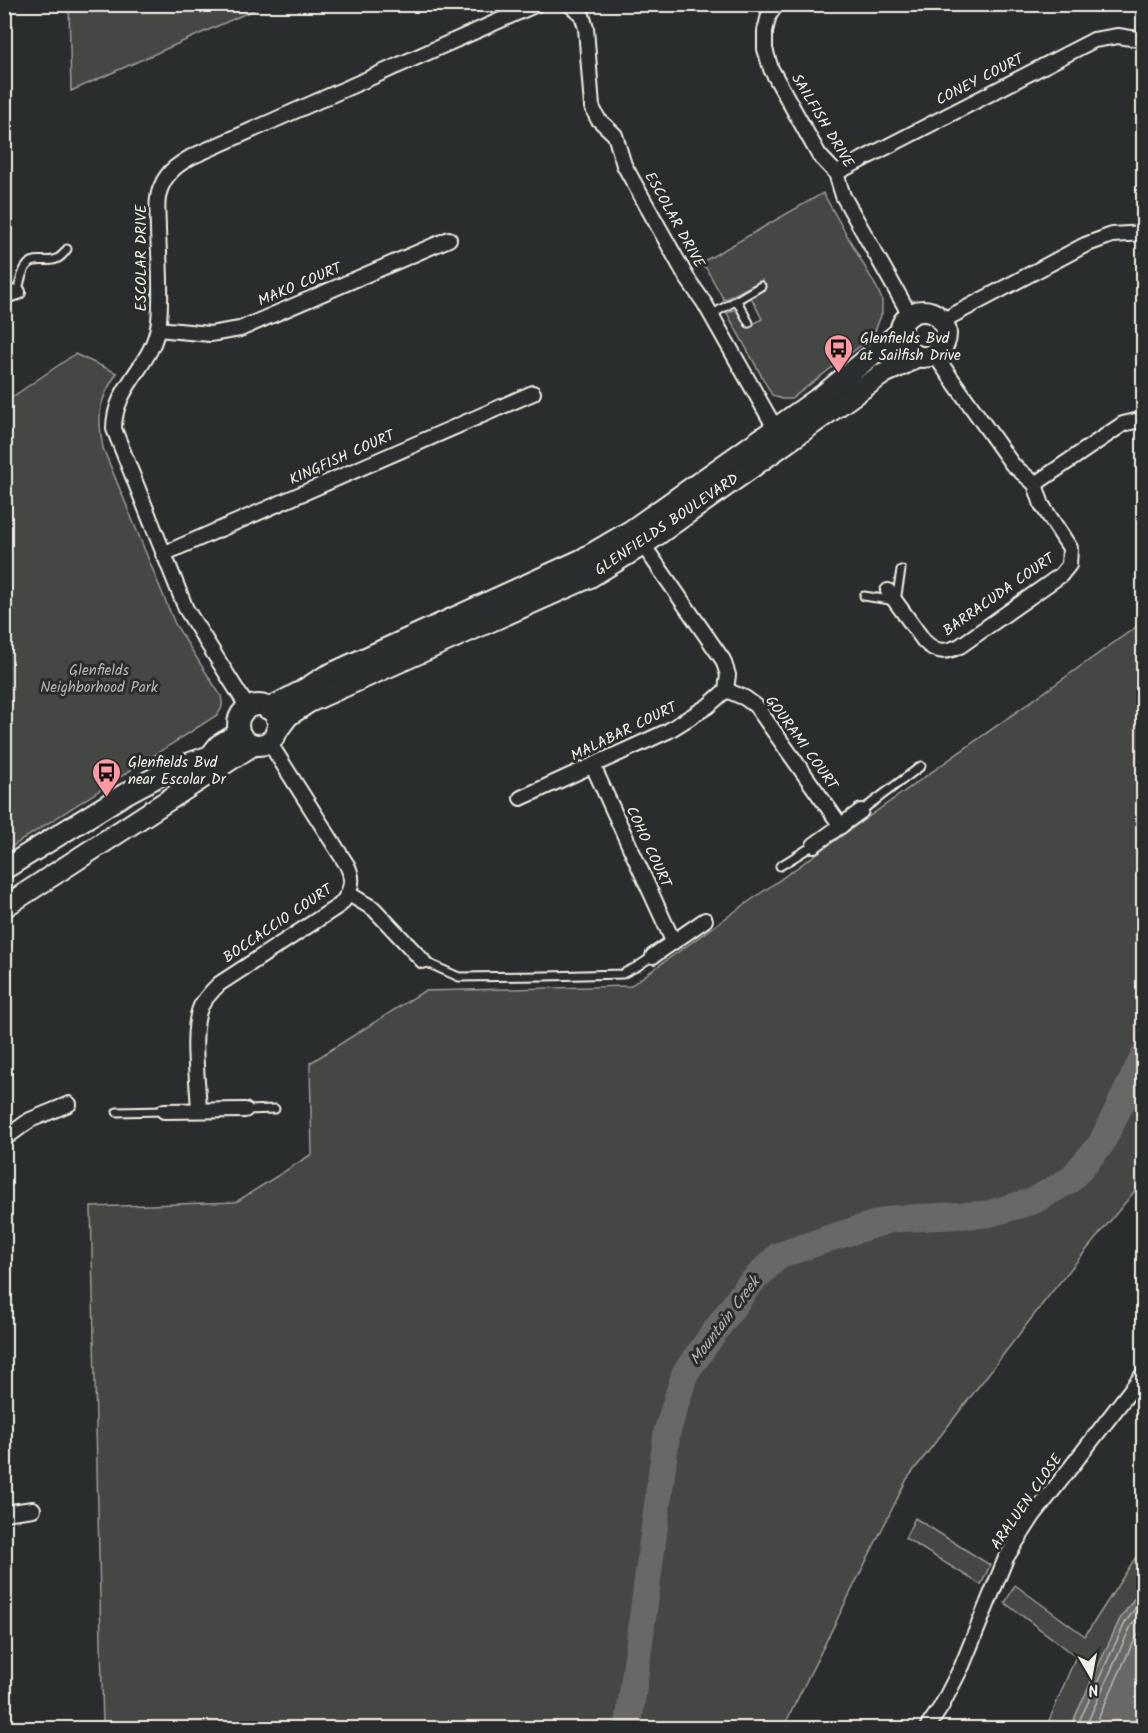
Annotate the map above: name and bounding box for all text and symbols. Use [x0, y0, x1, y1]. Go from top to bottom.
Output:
street label: CONEY COURT [932, 47, 1030, 112]
street label: SAILFISH DRIVE [784, 69, 860, 174]
street label: ESCOLAR DRIVE [638, 167, 711, 274]
street label: ESCOLAR DRIVE [130, 203, 154, 311]
street label: MAKO COURT [254, 256, 347, 313]
place label: Glenfields Bvd at Sailfish Drive [860, 327, 961, 368]
bus stop icon: Glenfields Bvd at Sailfish Drive [823, 332, 855, 374]
street label: KINGFISH COURT [285, 423, 400, 492]
street label: GLENFIELDS BOULEVARD [590, 467, 744, 582]
street label: BARRACUDA COURT [938, 546, 1062, 643]
park label: Glenfields Neighborhood Park [40, 659, 159, 700]
street label: GOURAMI COURT [758, 691, 845, 797]
street label: MALABAR COURT [567, 695, 683, 768]
place label: Glenfields Bvd near Escolar Dr [128, 751, 227, 792]
bus stop icon: Glenfields Bvd near Escolar Dr [91, 756, 123, 798]
street label: COHO COURT [619, 802, 678, 893]
street label: BOCCACCIO COURT [218, 877, 339, 970]
water label: Mountain Creek [683, 1269, 768, 1371]
street label: ARALUEN CLOSE [985, 1448, 1070, 1555]
north arrow [1061, 1646, 1121, 1706]
text: N [1086, 1676, 1100, 1702]

